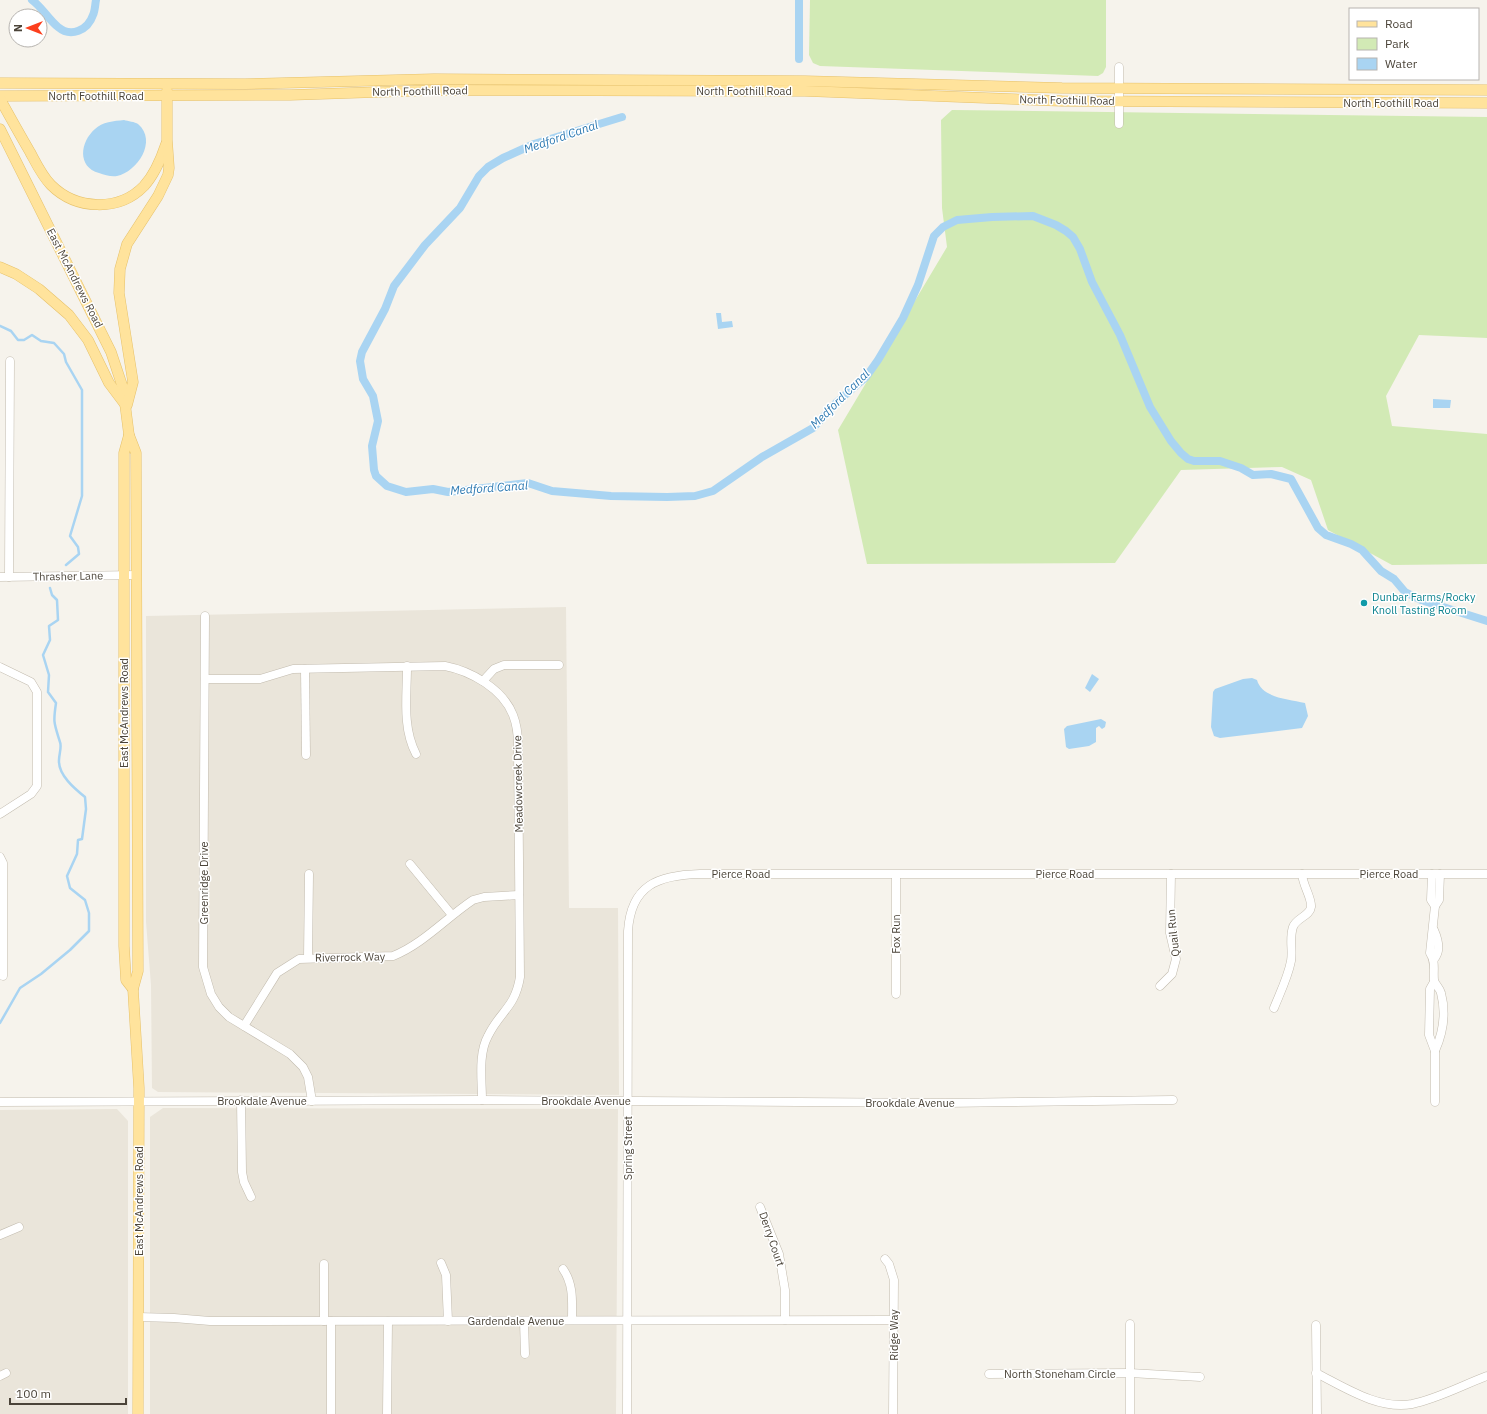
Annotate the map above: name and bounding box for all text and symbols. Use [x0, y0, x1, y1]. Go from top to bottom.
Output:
north arrow [8, 8, 48, 48]
legend [1349, 8, 1479, 80]
text: Road [1385, 16, 1413, 31]
text: N [11, 24, 25, 32]
text: Park [1385, 36, 1410, 51]
text: Water [1385, 56, 1418, 71]
street label: North Foothill Road [372, 83, 468, 99]
street label: North Foothill Road [696, 84, 792, 98]
street label: North Foothill Road [48, 89, 144, 103]
street label: North Foothill Road [1019, 92, 1115, 108]
street label: North Foothill Road [1343, 96, 1439, 110]
water label: Medford Canal [522, 116, 601, 156]
street label: East McAndrews Road [44, 226, 106, 330]
water label: Medford Canal [807, 365, 873, 431]
water label: Medford Canal [450, 477, 529, 498]
street label: Thrasher Lane [33, 568, 103, 584]
place label: Dunbar Farms/Rocky Knoll Tasting Room [1372, 590, 1476, 617]
marker: Dunbar Farms/Rocky Knoll Tasting Room [1359, 598, 1369, 608]
street label: East McAndrews Road [117, 658, 131, 768]
street label: Meadowcreek Drive [510, 735, 526, 833]
street label: Greenridge Drive [197, 841, 211, 925]
street label: Pierce Road [712, 867, 770, 881]
street label: Pierce Road [1036, 867, 1094, 881]
street label: Pierce Road [1360, 867, 1418, 881]
street label: Quail Run [1164, 909, 1182, 957]
street label: Fox Run [889, 914, 903, 954]
street label: Riverrock Way [315, 949, 386, 965]
street label: Brookdale Avenue [217, 1094, 307, 1108]
street label: Brookdale Avenue [541, 1094, 631, 1108]
street label: Brookdale Avenue [865, 1096, 955, 1110]
street label: Spring Street [621, 1116, 635, 1180]
street label: East McAndrews Road [132, 1146, 146, 1256]
street label: Derry Court [756, 1210, 788, 1268]
street label: Ridge Way [887, 1309, 901, 1361]
street label: Gardendale Avenue [468, 1314, 564, 1328]
street label: North Stoneham Circle [1004, 1367, 1116, 1381]
scale bar [10, 1380, 126, 1406]
text: 100 m [16, 1386, 51, 1401]

